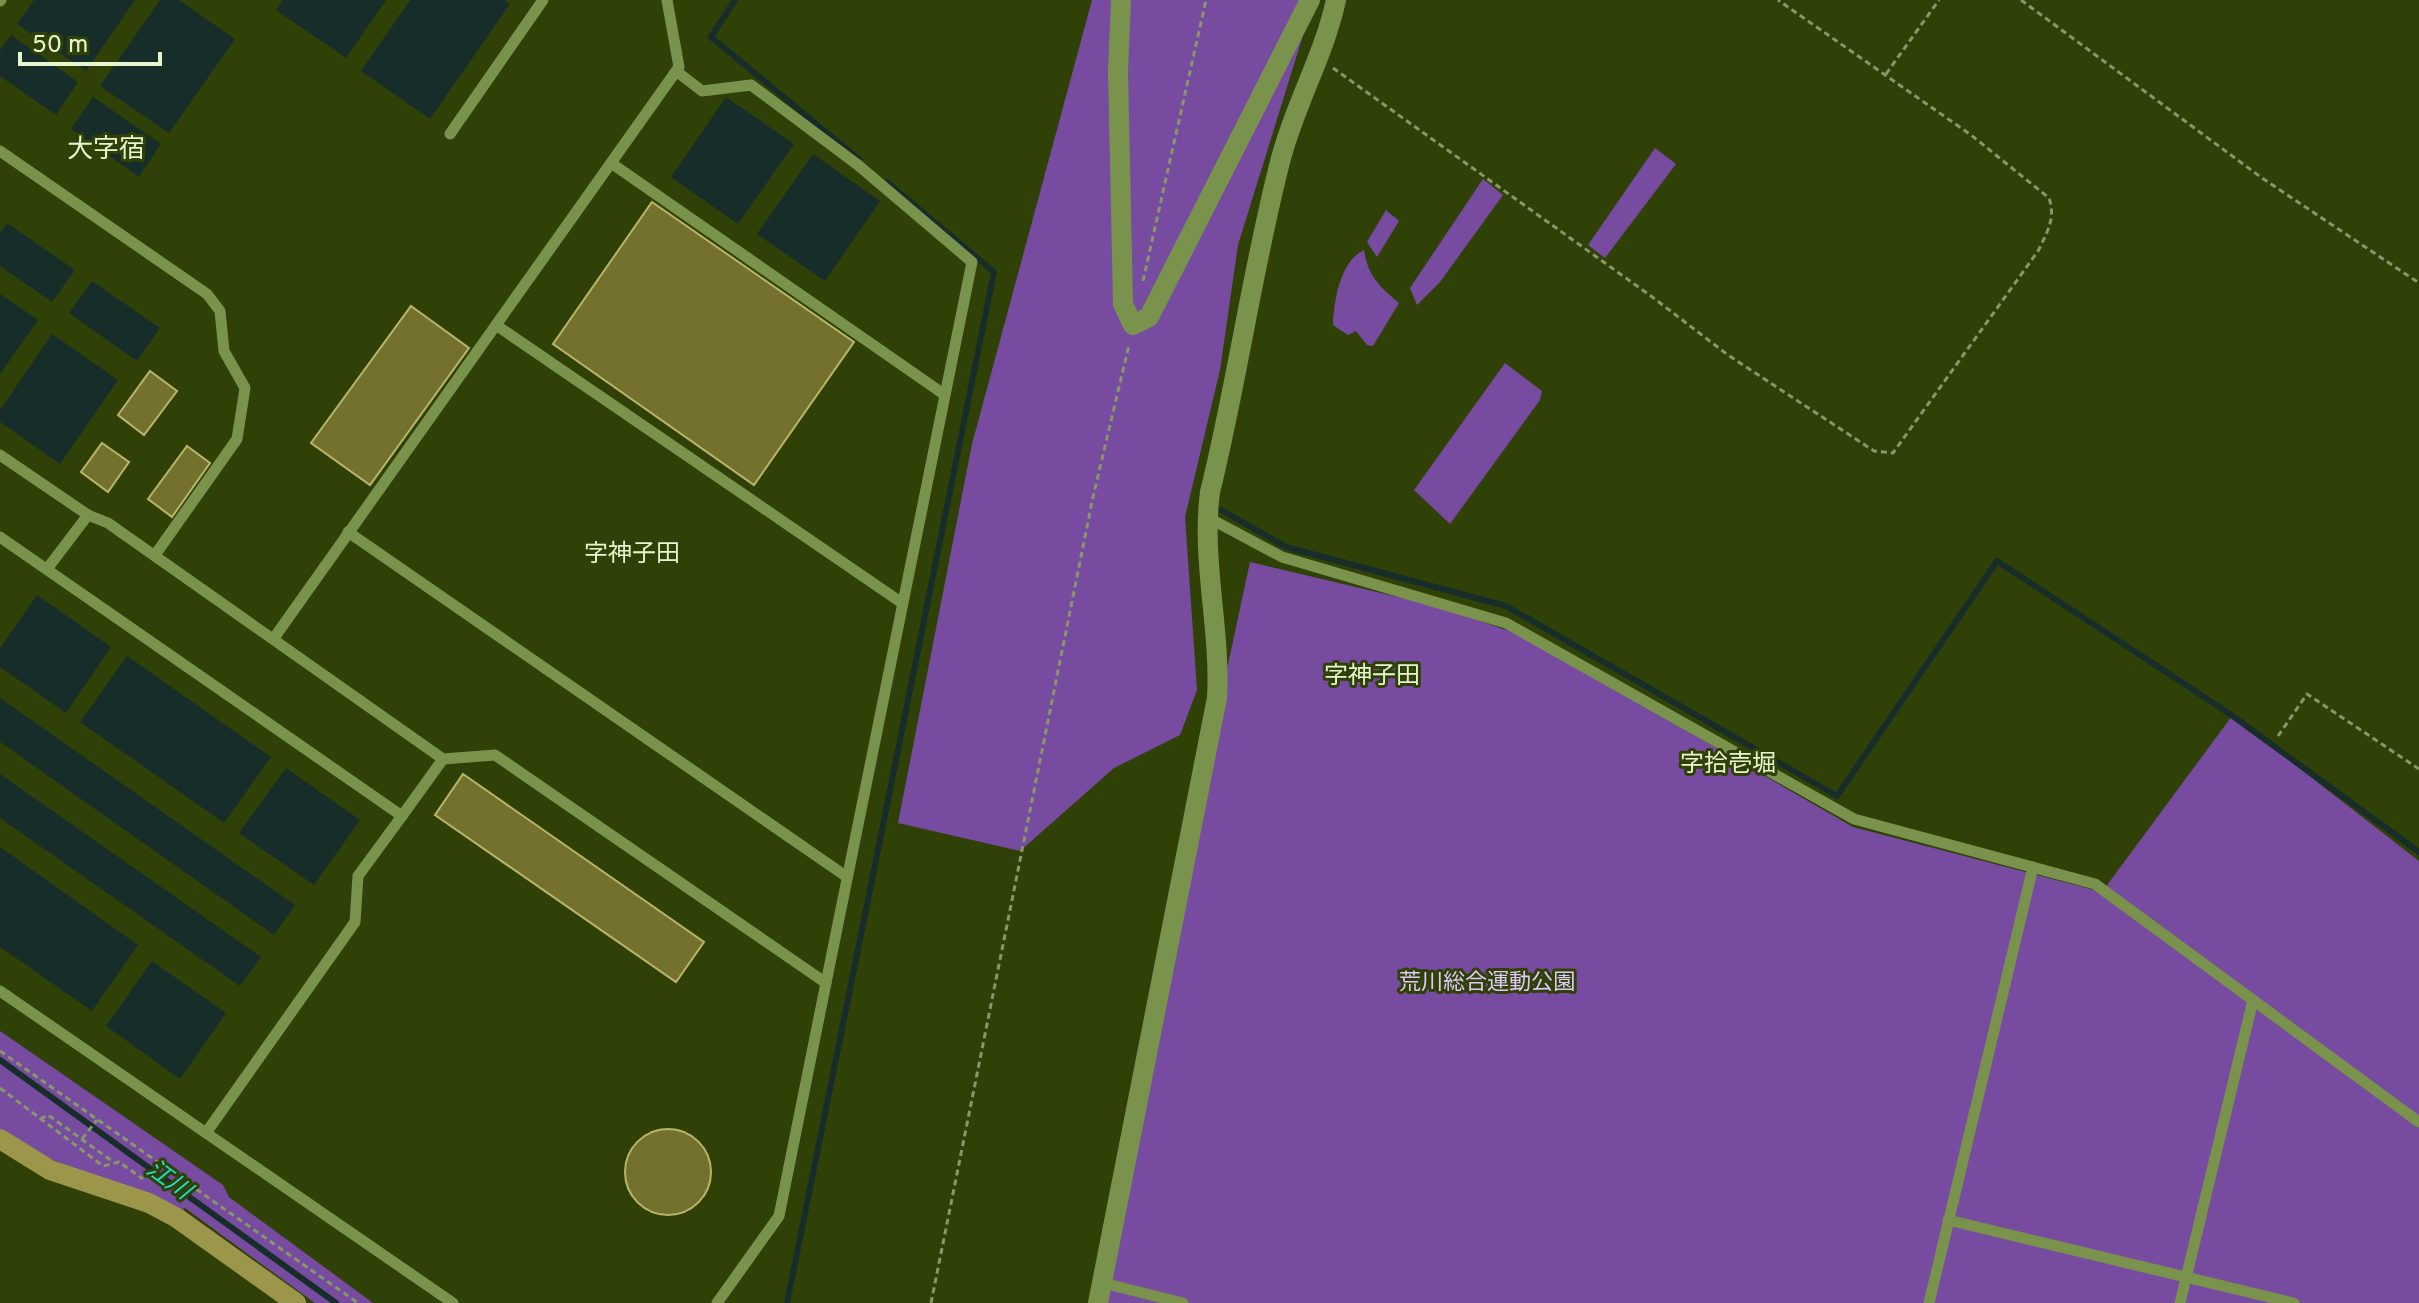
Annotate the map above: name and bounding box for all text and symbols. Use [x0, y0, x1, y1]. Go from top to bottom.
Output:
scale bar [20, 16, 160, 66]
text: 50 m [32, 31, 88, 61]
district label: 大字宿 [67, 134, 145, 167]
district label: 字神子田 [584, 540, 680, 570]
district label: 字神子田 [1324, 662, 1420, 692]
district label: 字拾壱堀 [1680, 750, 1776, 780]
park label: 荒川総合運動公園 [1399, 970, 1575, 997]
water label: 江川 [140, 1155, 199, 1209]

